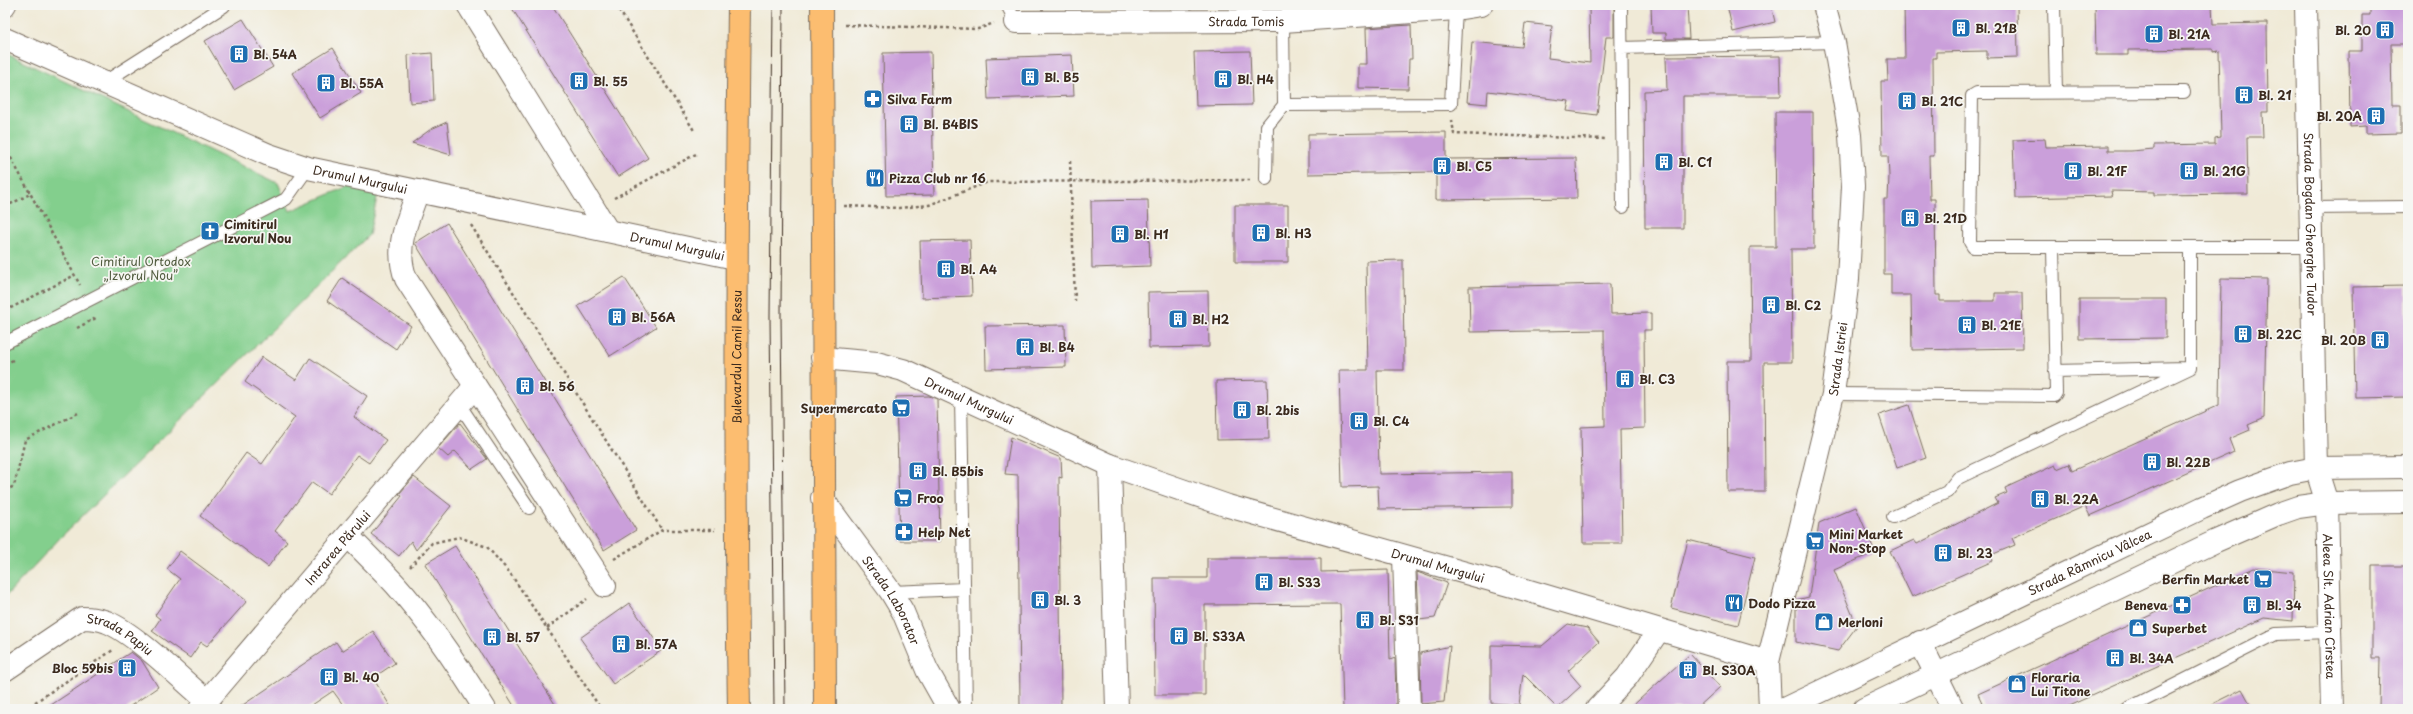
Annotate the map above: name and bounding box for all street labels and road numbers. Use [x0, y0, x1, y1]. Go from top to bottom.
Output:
street label: Strada Tomis [1208, 12, 1284, 30]
street label: Strada Bogdan Gheorghe Tudor [2300, 132, 2322, 316]
street label: Drumul Murgului [311, 160, 409, 198]
street label: Drumul Murgului [629, 227, 726, 265]
street label: Bulevardul Camil Ressu [727, 290, 746, 424]
street label: Strada Istriei [1824, 321, 1851, 397]
street label: Drumul Murgului [922, 372, 1017, 429]
street label: Intrarea Părului [300, 506, 374, 589]
street label: Strada Râmnicu Vâlcea [2025, 524, 2155, 599]
street label: Aleea Slt. Adrian Cîrstea [2319, 533, 2340, 680]
street label: Drumul Murgului [1389, 543, 1487, 587]
street label: Strada Laborator [858, 552, 925, 648]
street label: Strada Papiu [86, 609, 157, 659]

